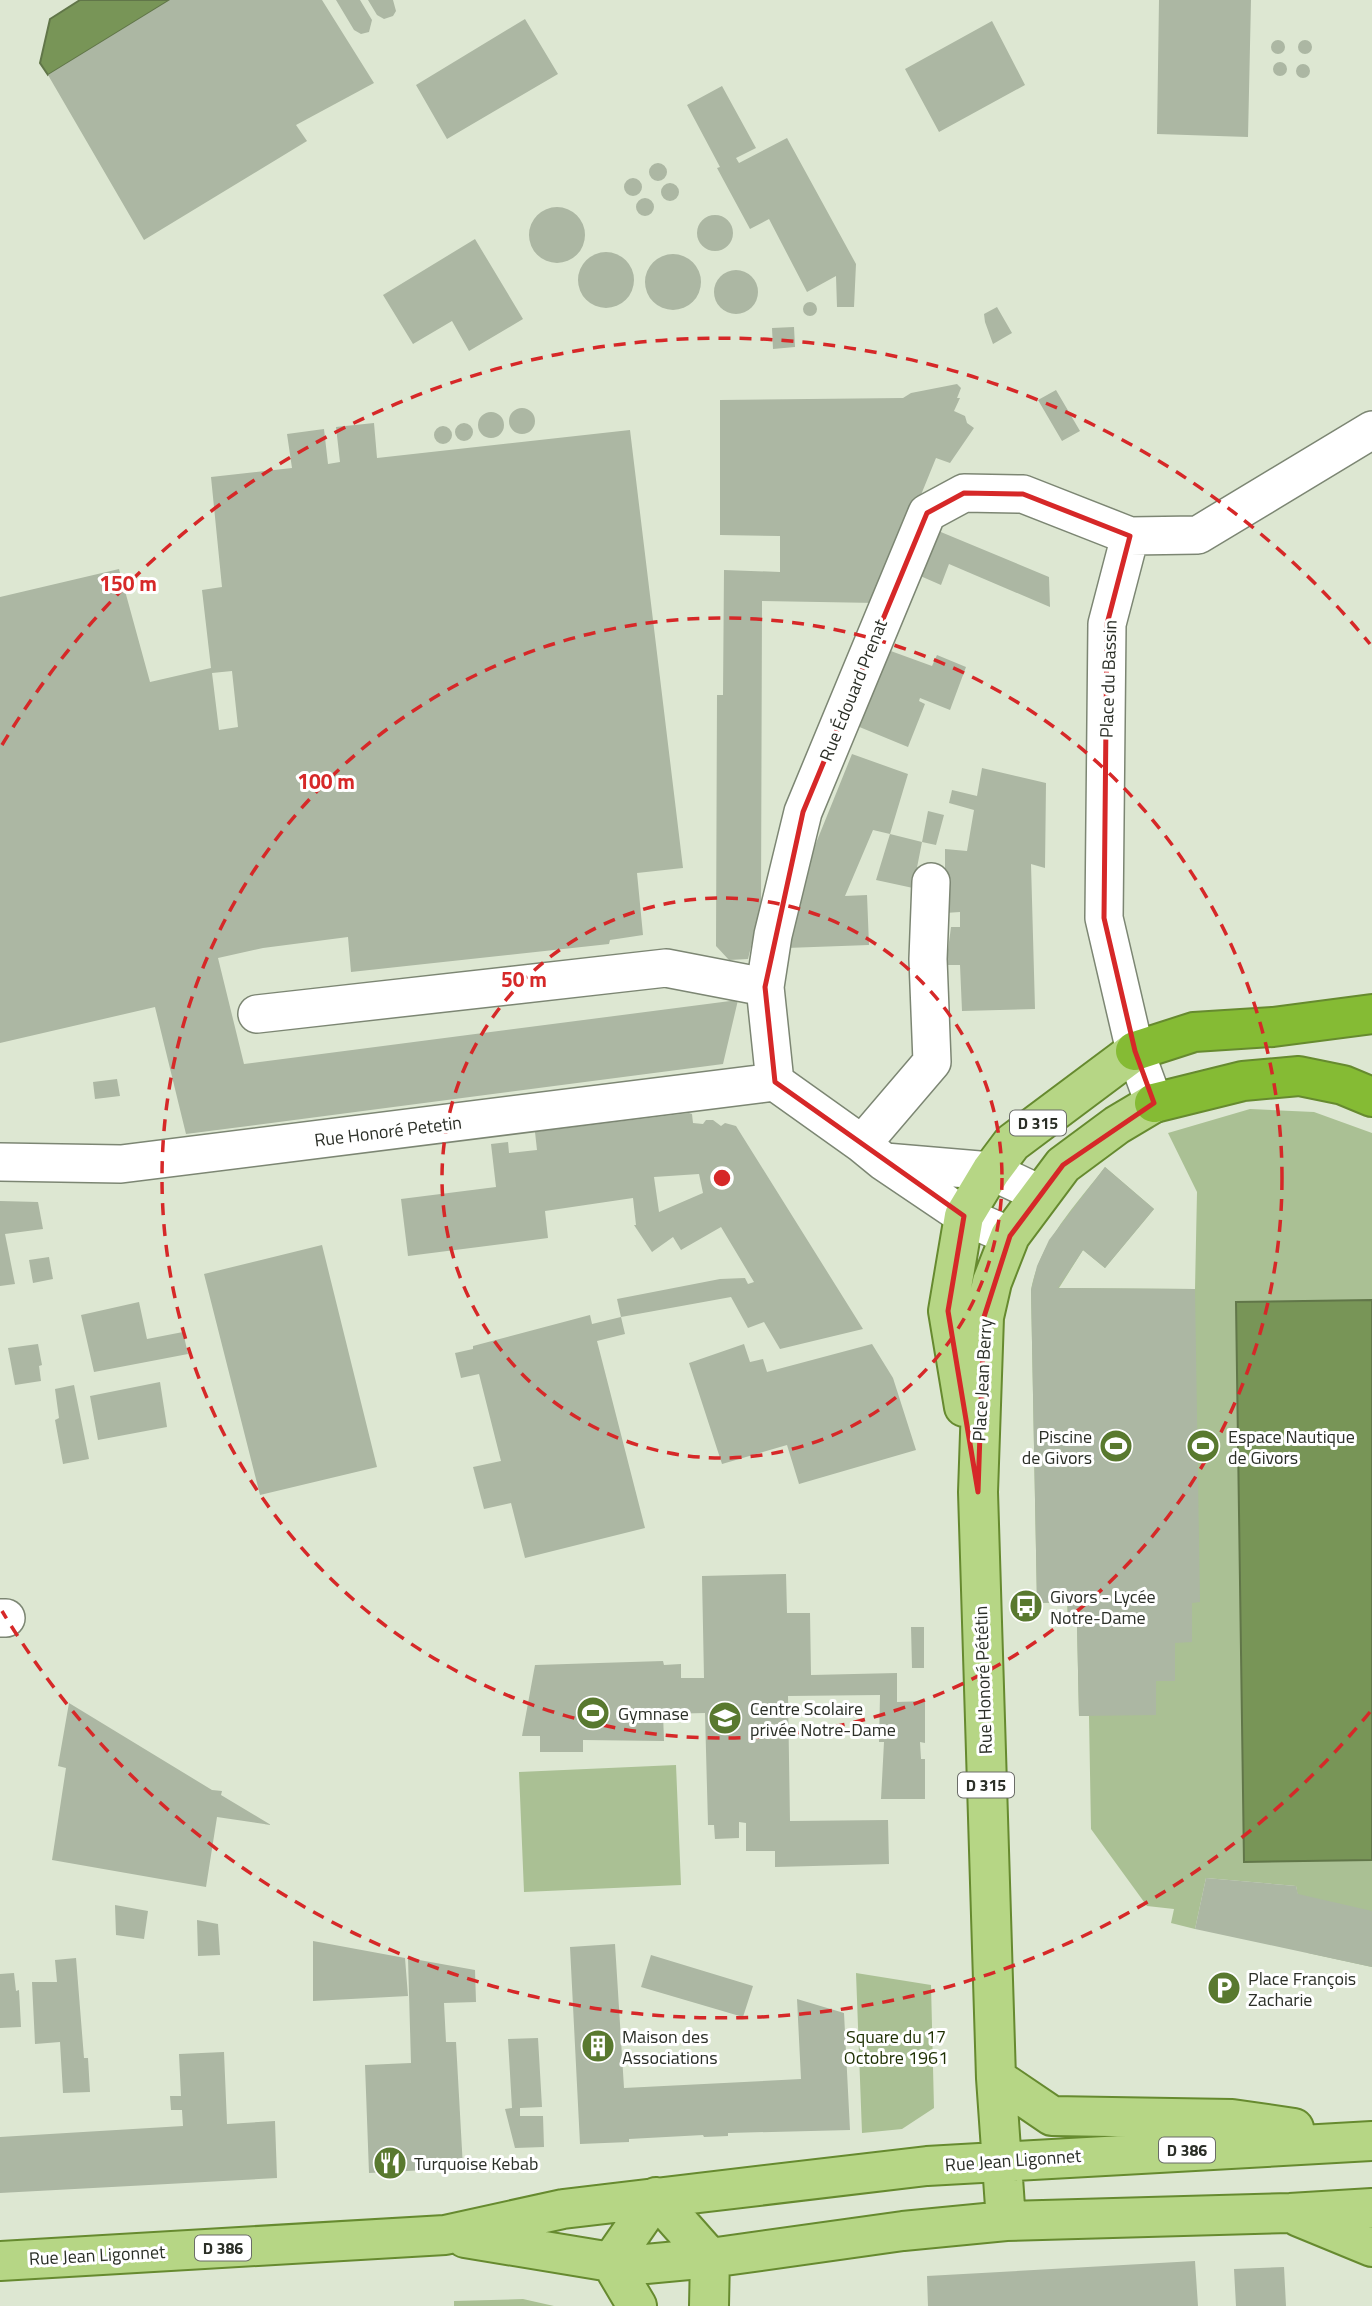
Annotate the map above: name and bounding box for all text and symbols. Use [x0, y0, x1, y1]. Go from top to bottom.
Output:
text: 150 m [99, 567, 157, 599]
street label: Rue Édouard Prenat [812, 614, 894, 765]
street label: Place du Bassin [1092, 619, 1124, 739]
text: 100 m [297, 765, 355, 797]
text: 50 m [501, 963, 547, 995]
street label: Rue Honoré Petetin [313, 1109, 463, 1153]
road number: D 315 [1010, 1110, 1066, 1135]
centre of rings [710, 1166, 734, 1190]
street label: Place Jean Berry [965, 1318, 999, 1442]
place label: Piscine de Givors [1022, 1423, 1092, 1471]
place label: Espace Nautique de Givors [1228, 1423, 1355, 1471]
sports icon: Piscine de Givors [1097, 1427, 1135, 1465]
sports icon: Espace Nautique de Givors [1184, 1427, 1222, 1465]
place label: Givors - Lycée Notre-Dame [1050, 1583, 1156, 1631]
bus stop icon: Givors - Lycée Notre-Dame [1007, 1587, 1045, 1625]
street label: Rue Honoré Pététin [967, 1605, 999, 1755]
sports icon: Gymnase [574, 1694, 612, 1732]
place label: Centre Scolaire privée Notre-Dame [750, 1695, 896, 1743]
school or university icon: Centre Scolaire privée Notre-Dame [706, 1699, 744, 1737]
place label: Gymnase [618, 1700, 689, 1727]
road number: D 315 [958, 1772, 1014, 1798]
place label: Place François Zacharie [1248, 1965, 1356, 2013]
parking icon: Place François Zacharie [1205, 1969, 1243, 2007]
place label: Maison des Associations [622, 2023, 718, 2071]
park label: Square du 17 Octobre 1961 [844, 2023, 948, 2071]
building icon: Maison des Associations [579, 2027, 617, 2065]
road number: D 386 [1159, 2138, 1215, 2162]
street label: Rue Jean Ligonnet [944, 2142, 1083, 2178]
restaurant icon: Turquoise Kebab [371, 2144, 409, 2182]
place label: Turquoise Kebab [414, 2150, 538, 2177]
road number: D 386 [195, 2236, 251, 2260]
street label: Rue Jean Ligonnet [28, 2238, 167, 2272]

